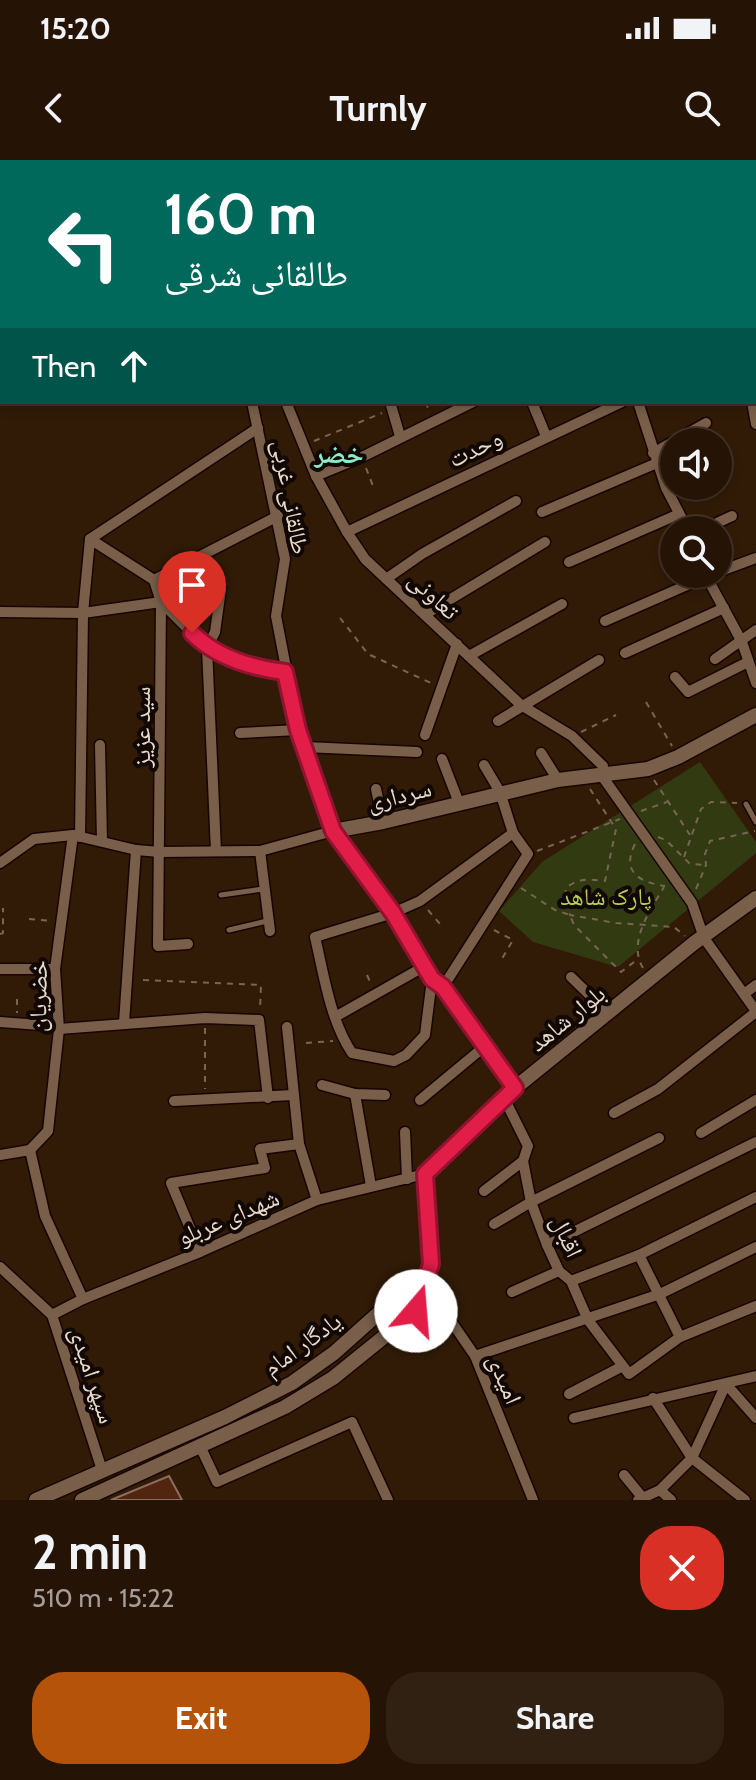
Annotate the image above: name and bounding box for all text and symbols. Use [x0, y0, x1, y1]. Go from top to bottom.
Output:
text: 15:20 [40, 10, 111, 47]
icon: back [32, 86, 76, 130]
text: Turnly [329, 86, 427, 130]
icon: search [680, 86, 724, 130]
text: 160 m [164, 180, 317, 248]
icon: left [32, 192, 136, 296]
text: طالقانی شرقی [164, 251, 348, 295]
icon: ahead [112, 344, 156, 388]
text: Then [32, 348, 96, 385]
street label: وحدت [443, 423, 507, 473]
map controls [660, 428, 732, 588]
button: sound [660, 428, 732, 500]
street label: طالقانی غربی [267, 437, 315, 557]
district label: خضر [313, 438, 364, 470]
button: search [660, 516, 732, 588]
pin [158, 551, 226, 633]
icon: arrive [170, 563, 214, 607]
street label: تعاونی [403, 564, 465, 626]
street label: سید عزیز [127, 687, 156, 768]
street label: سرداری [364, 773, 434, 817]
park label: پارک شاهد [560, 882, 652, 911]
street label: خضریان [23, 960, 53, 1032]
street label: بلوار شاهد [523, 979, 611, 1057]
street label: شهدای عربلو [173, 1183, 283, 1251]
street label: اقبال [545, 1210, 589, 1262]
position arrow [374, 1269, 458, 1353]
street label: یادگار امام [257, 1306, 348, 1384]
street label: سپهر امیدی [64, 1323, 122, 1427]
street label: امیدی [482, 1350, 528, 1408]
text: 2 min [32, 1523, 148, 1581]
button: close [640, 1526, 724, 1610]
text: 510 m · 15:22 [32, 1582, 174, 1614]
button: Exit [32, 1672, 370, 1764]
button: Share [386, 1672, 724, 1764]

